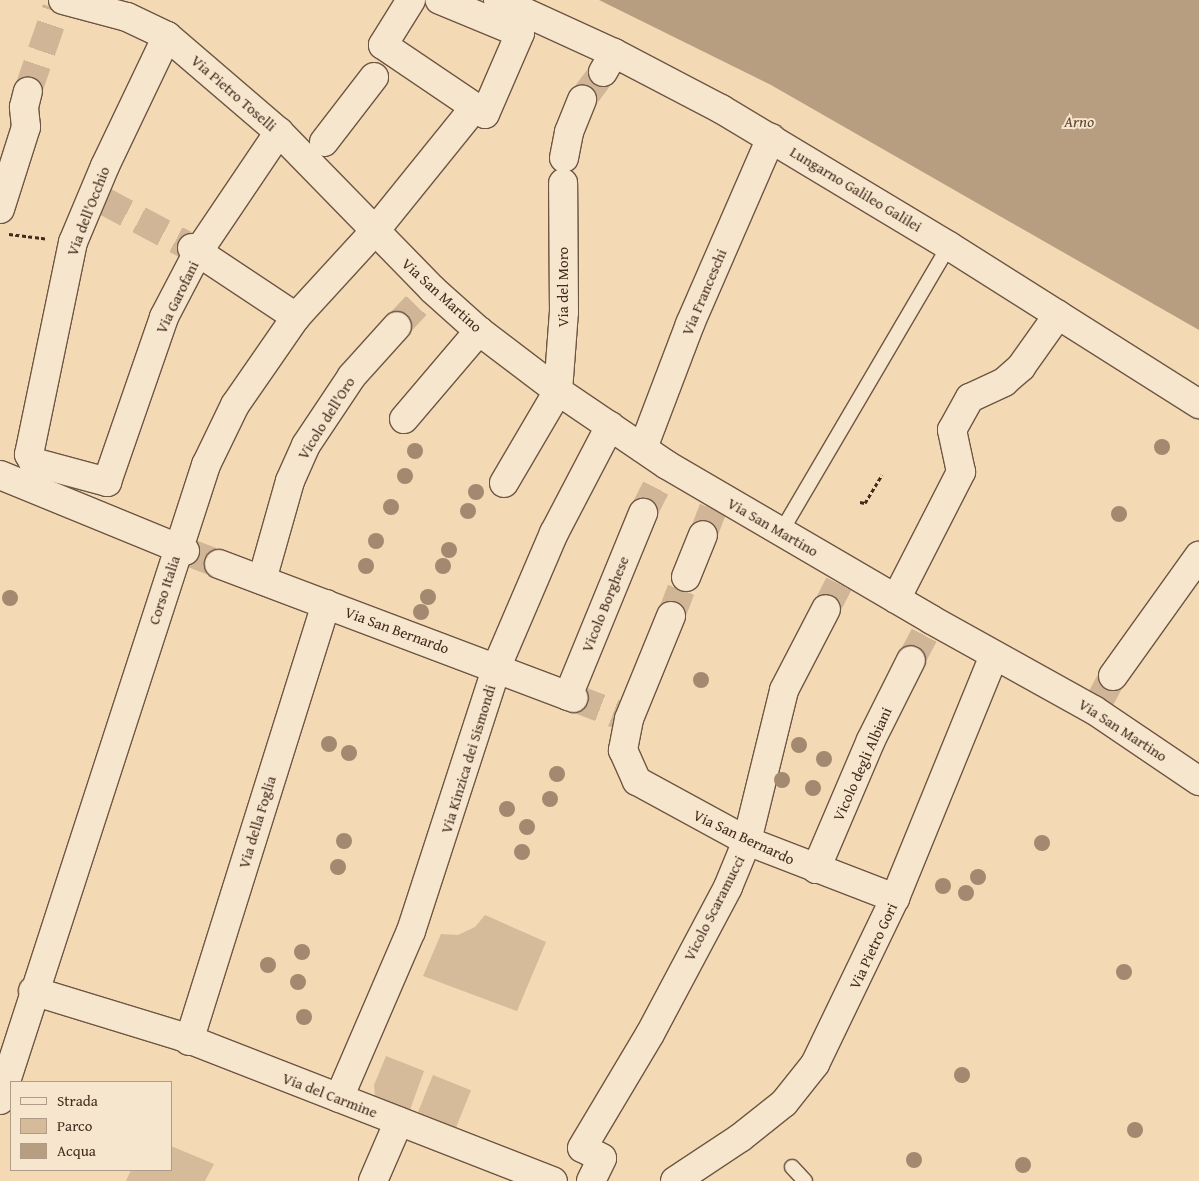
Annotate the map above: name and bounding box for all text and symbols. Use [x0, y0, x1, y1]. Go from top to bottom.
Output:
street label: Via Pietro Toselli [188, 51, 280, 135]
water label: Arno [1064, 111, 1094, 131]
street label: Lungarno Galileo Galilei [787, 143, 925, 235]
street label: Via dell'Occhio [63, 164, 113, 258]
street label: Via Franceschi [678, 246, 730, 338]
street label: Via del Moro [554, 247, 572, 327]
street label: Via San Martino [398, 254, 486, 336]
street label: Via Garofani [152, 258, 202, 336]
street label: Vicolo dell'Oro [294, 374, 358, 462]
street label: Via San Martino [724, 494, 822, 560]
street label: Corso Italia [144, 553, 184, 627]
street label: Vicolo Borghese [578, 553, 632, 655]
street label: Via San Bernardo [342, 603, 452, 657]
street label: Via Kinzica dei Sismondi [437, 683, 499, 835]
street label: Via San Martino [1075, 695, 1171, 765]
street label: Vicolo degli Albiani [829, 704, 895, 824]
street label: Via della Foglia [234, 774, 280, 870]
street label: Via San Bernardo [691, 806, 797, 868]
street label: Vicolo Scaramucci [680, 852, 748, 964]
street label: Via Pietro Gori [845, 900, 901, 992]
street label: Via del Carmine [280, 1069, 380, 1121]
legend [10, 1081, 172, 1171]
text: Strada [57, 1090, 98, 1111]
text: Parco [57, 1115, 92, 1136]
text: Acqua [57, 1140, 96, 1161]

